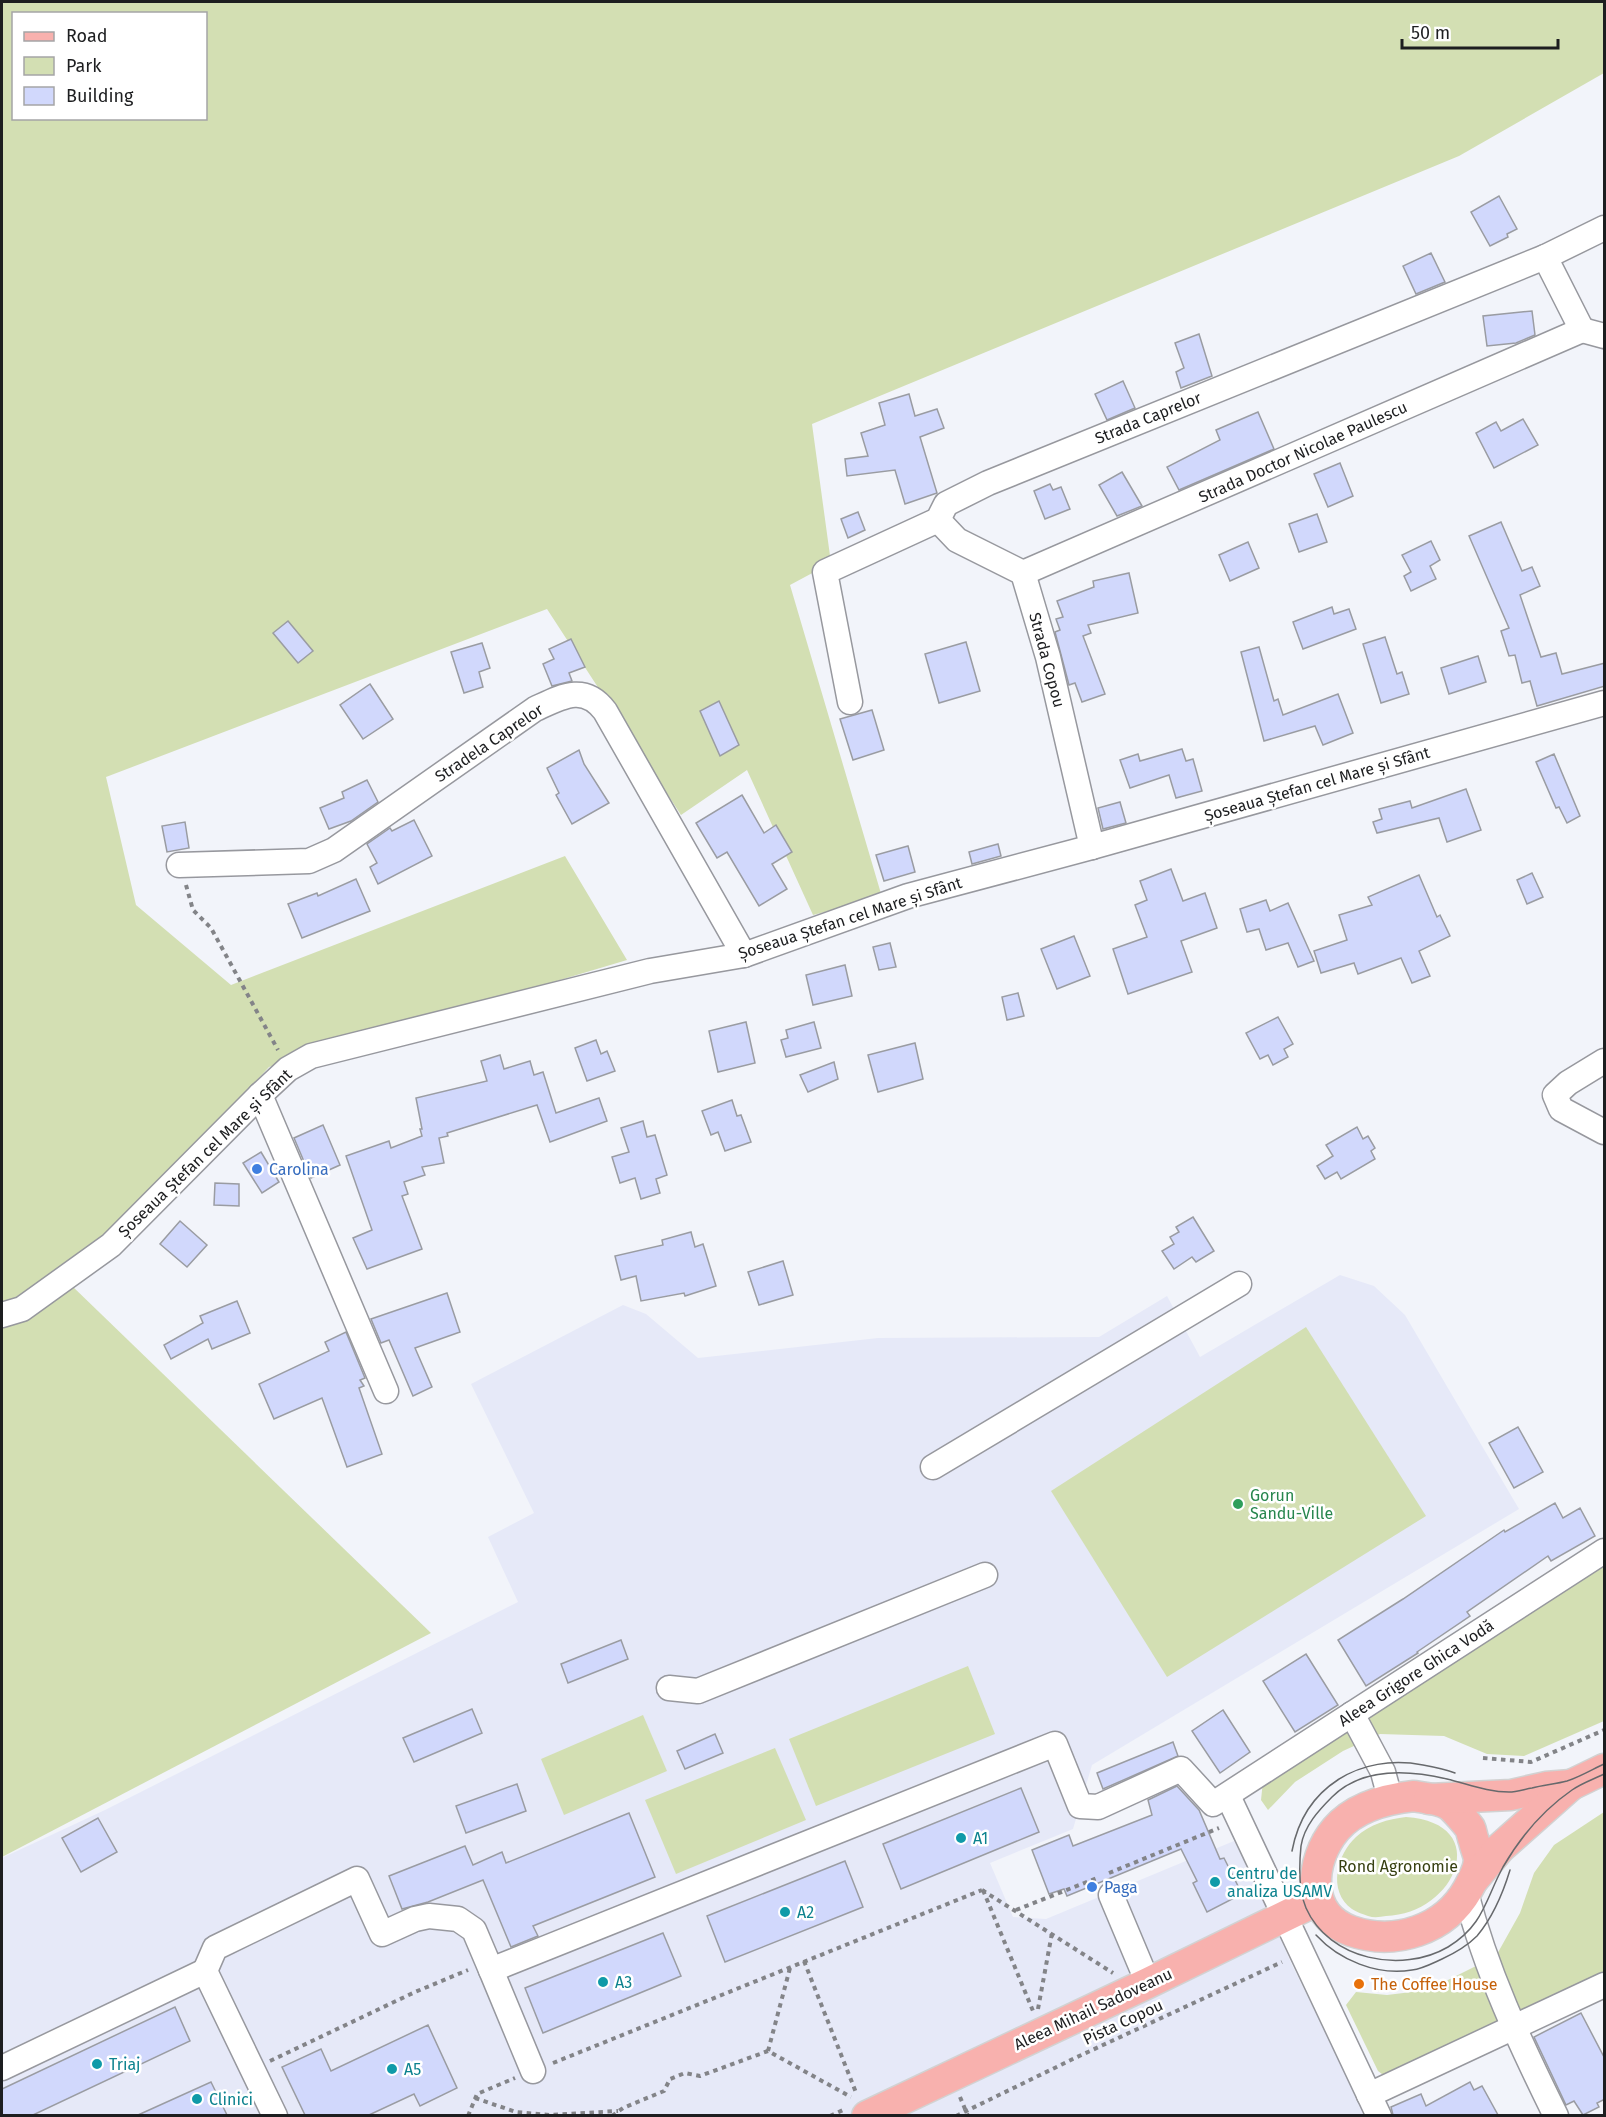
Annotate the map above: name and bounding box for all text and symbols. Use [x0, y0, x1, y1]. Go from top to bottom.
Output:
legend [12, 12, 207, 120]
scale bar [1402, 12, 1558, 50]
text: 50 m [1411, 22, 1450, 44]
text: Road [66, 25, 108, 47]
text: Park [66, 55, 102, 77]
text: Building [66, 85, 134, 107]
street label: Strada Caprelor [1092, 388, 1205, 448]
street label: Strada Doctor Nicolae Paulescu [1196, 397, 1410, 507]
street label: Strada Copou [1025, 610, 1069, 710]
street label: Stradela Caprelor [431, 699, 547, 786]
street label: Șoseaua Ștefan cel Mare și Sfânt [1202, 743, 1432, 826]
street label: Șoseaua Ștefan cel Mare și Sfânt [736, 873, 965, 964]
street label: Șoseaua Ștefan cel Mare și Sfânt [114, 1065, 297, 1242]
place label: Carolina [269, 1160, 329, 1179]
marker: Carolina [250, 1162, 264, 1176]
place label: Gorun Sandu-Ville [1250, 1486, 1333, 1523]
marker: Gorun Sandu-Ville [1231, 1497, 1245, 1511]
street label: Aleea Grigore Ghica Vodă [1335, 1616, 1497, 1730]
place label: A1 [973, 1829, 988, 1848]
marker: A1 [954, 1831, 968, 1845]
park label: Rond Agronomie [1338, 1857, 1458, 1876]
place label: Centru de analiza USAMV [1227, 1864, 1332, 1901]
marker: Centru de analiza USAMV [1208, 1875, 1222, 1889]
place label: Paga [1104, 1878, 1138, 1897]
marker: Paga [1085, 1880, 1099, 1894]
place label: A2 [797, 1903, 814, 1922]
marker: A2 [778, 1905, 792, 1919]
street label: Aleea Mihail Sadoveanu [1011, 1964, 1175, 2054]
place label: A3 [615, 1973, 632, 1992]
marker: A3 [596, 1975, 610, 1989]
place label: The Coffee House [1371, 1975, 1498, 1994]
marker: The Coffee House [1352, 1977, 1366, 1991]
street label: Pista Copou [1080, 1995, 1166, 2049]
place label: Triaj [109, 2055, 141, 2074]
marker: Triaj [90, 2057, 104, 2071]
place label: A5 [404, 2060, 421, 2079]
marker: A5 [385, 2062, 399, 2076]
place label: Clinici [209, 2090, 253, 2109]
marker: Clinici [190, 2092, 204, 2106]

